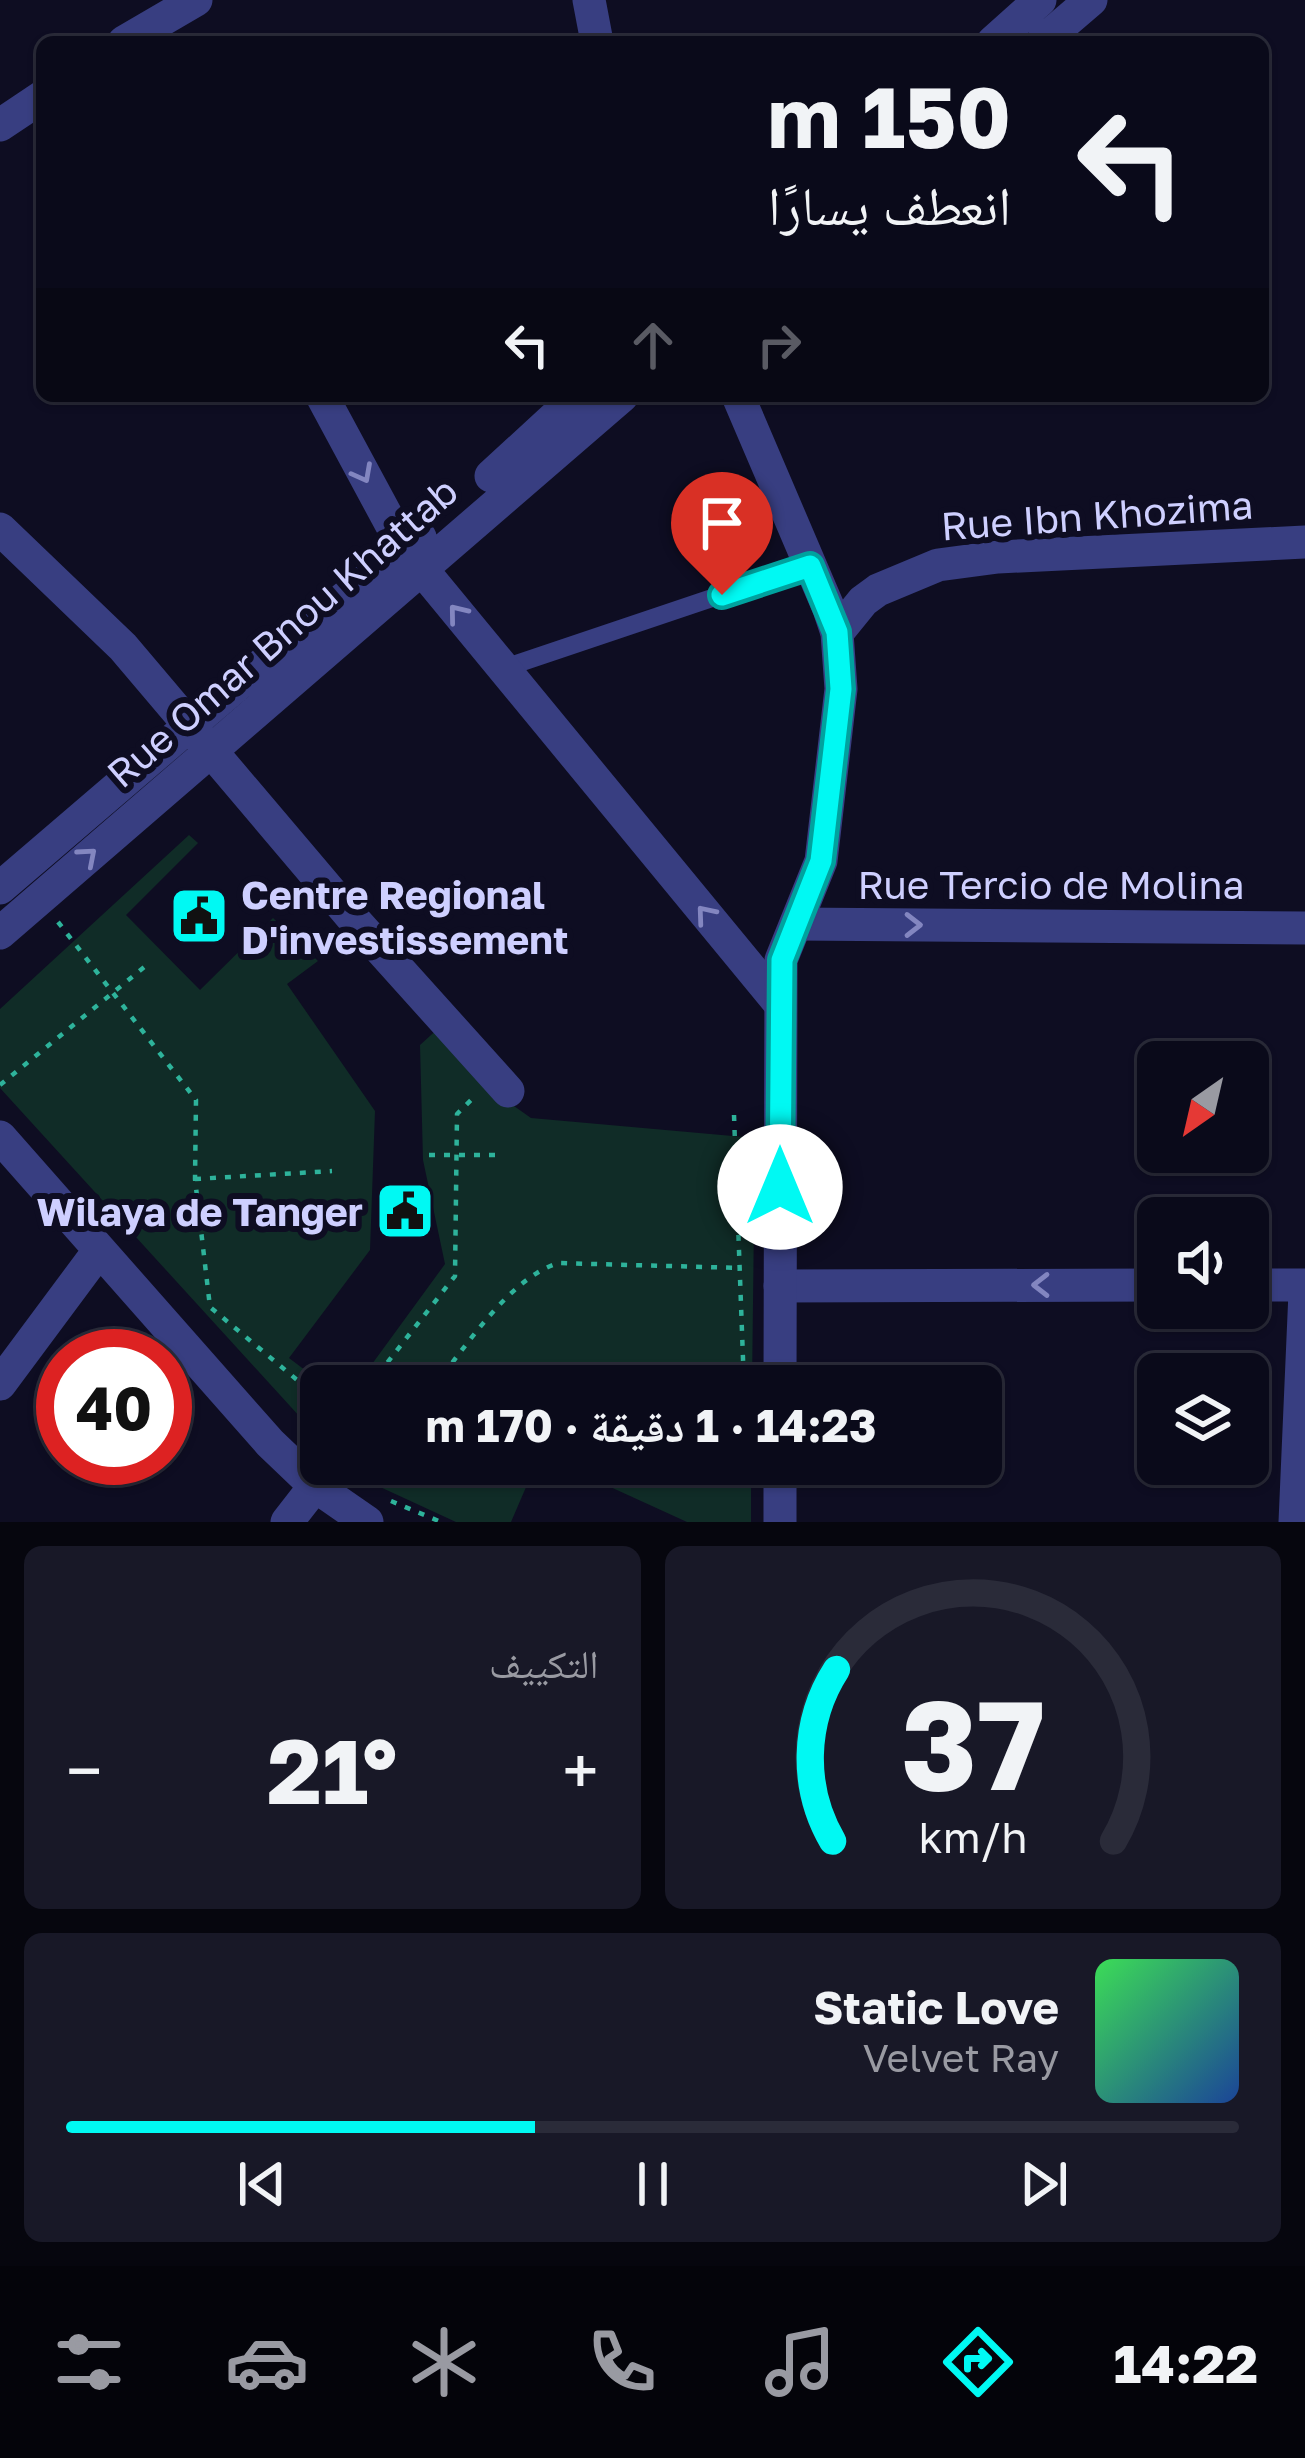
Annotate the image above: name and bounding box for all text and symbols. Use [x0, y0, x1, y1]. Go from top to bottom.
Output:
text: 150 m [767, 66, 1011, 166]
icon: left [1053, 84, 1209, 240]
text: انعطف يسارًا [768, 172, 1011, 237]
icon: left [494, 312, 560, 378]
icon: ahead [620, 312, 686, 378]
icon: right [746, 312, 812, 378]
one-way arrow [348, 461, 371, 483]
street label: Rue Omar Bnou Khattab [97, 467, 467, 797]
pin [671, 472, 773, 595]
street label: Rue Ibn Khozima [939, 481, 1255, 549]
icon: arrive [689, 490, 755, 556]
one-way arrow [450, 605, 471, 627]
one-way arrow [74, 849, 96, 870]
street label: Rue Tercio de Molina [858, 861, 1244, 908]
place label: Centre Regional D'investissement [241, 871, 569, 963]
public building icon: Centre Regional D'investissement [168, 885, 230, 947]
one-way arrow [697, 906, 719, 928]
one-way arrow [905, 912, 923, 938]
north arrow [1137, 1041, 1269, 1173]
map controls [1137, 1041, 1269, 1485]
position arrow [717, 1124, 843, 1250]
public building icon: Wilaya de Tanger [374, 1180, 436, 1242]
place label: Wilaya de Tanger [36, 1188, 363, 1235]
button: sound [1137, 1197, 1269, 1329]
one-way arrow [1031, 1272, 1049, 1298]
speed limit sign: 40 [36, 1329, 192, 1485]
button: layers [1137, 1353, 1269, 1485]
text: 14:23 · 1 دقيقة · 170 m [426, 1398, 876, 1452]
text: التكييف [489, 1640, 599, 1687]
text: 37 [901, 1668, 1045, 1817]
text: 21° [267, 1716, 397, 1824]
text: − [66, 1730, 102, 1810]
text: + [562, 1730, 598, 1810]
text: km/h [918, 1810, 1027, 1861]
text: Static Love [813, 1980, 1059, 2034]
text: Velvet Ray [863, 2034, 1059, 2081]
icon: previous [229, 2151, 295, 2217]
icon: pause [620, 2151, 686, 2217]
icon: next [1011, 2151, 1077, 2217]
icon: filters [47, 2320, 131, 2404]
icon: car [225, 2320, 309, 2404]
icon: climate [402, 2320, 486, 2404]
icon: phone [580, 2320, 664, 2404]
icon: music [758, 2320, 842, 2404]
icon: directions [936, 2320, 1020, 2404]
text: 14:22 [1113, 2330, 1258, 2395]

